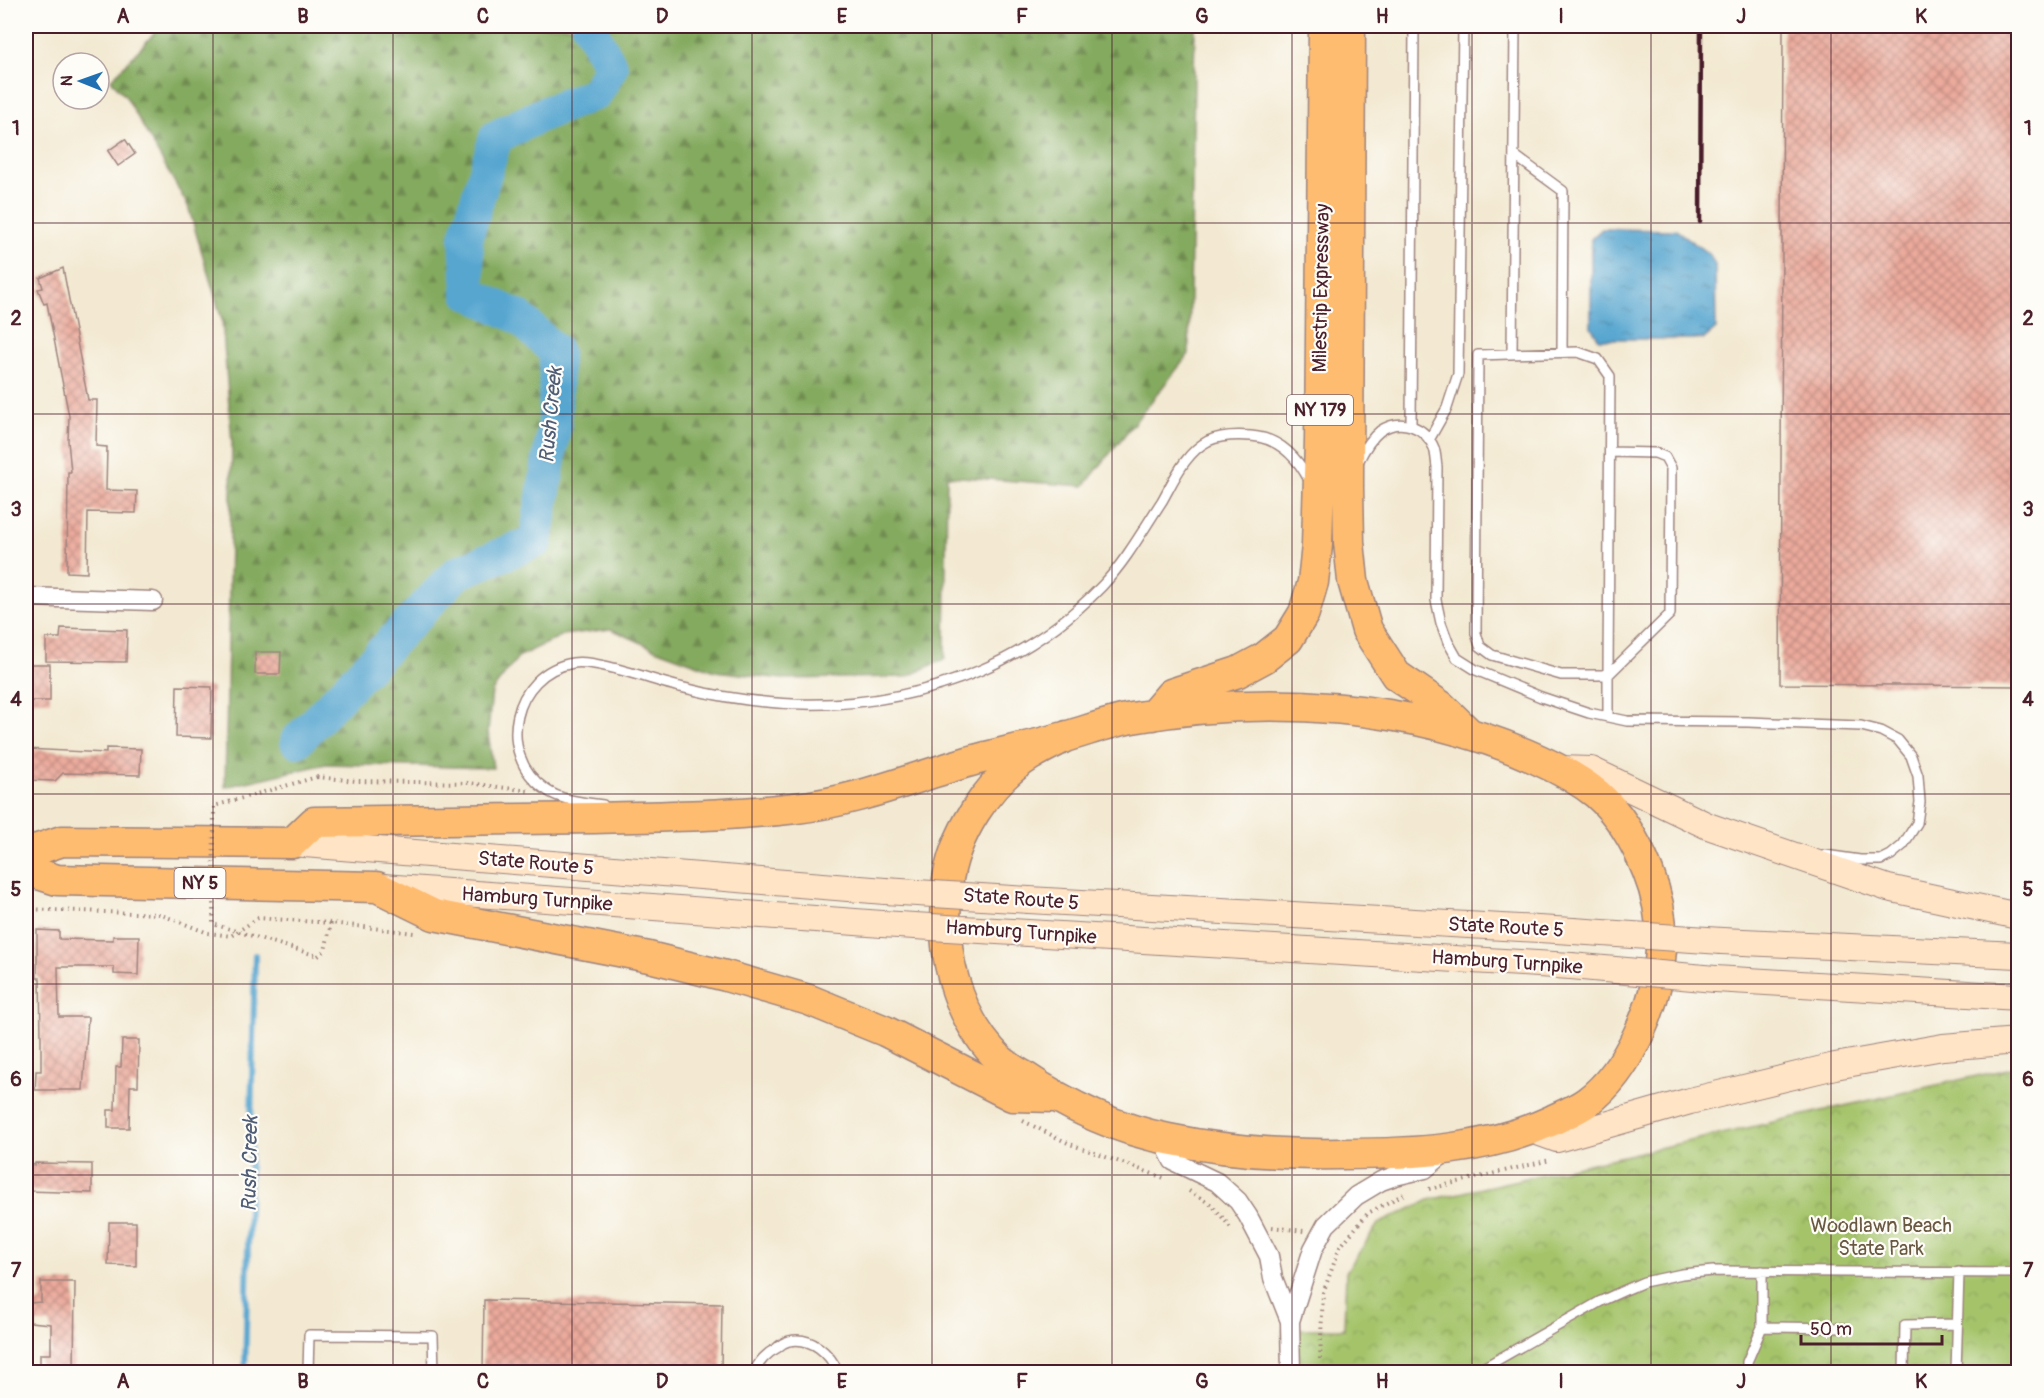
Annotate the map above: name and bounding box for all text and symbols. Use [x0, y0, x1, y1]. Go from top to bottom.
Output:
text: A [117, 4, 130, 29]
text: B [297, 4, 309, 29]
text: C [477, 4, 489, 29]
text: D [656, 4, 669, 29]
text: E [837, 4, 848, 29]
text: F [1016, 4, 1028, 29]
text: G [1195, 4, 1209, 29]
text: H [1376, 4, 1389, 29]
text: I [1558, 4, 1564, 29]
text: J [1736, 4, 1746, 29]
text: K [1915, 4, 1927, 29]
north arrow [51, 51, 111, 111]
text: N [57, 75, 77, 86]
text: 1 [12, 116, 20, 141]
text: 1 [2024, 116, 2032, 141]
street label: Milestrip Expressway [1307, 203, 1335, 373]
text: 2 [10, 306, 22, 331]
text: 2 [2022, 306, 2034, 331]
water label: Rush Creek [533, 364, 569, 464]
road number: NY 179 [1287, 395, 1353, 425]
text: 3 [10, 497, 22, 522]
text: 3 [2022, 497, 2034, 522]
text: 4 [10, 687, 22, 712]
text: 4 [2022, 687, 2034, 712]
street label: State Route 5 [477, 845, 595, 881]
road number: NY 5 [174, 868, 226, 898]
text: 5 [11, 877, 22, 902]
text: 5 [2023, 877, 2034, 902]
street label: Hamburg Turnpike [461, 881, 613, 917]
street label: State Route 5 [962, 882, 1080, 916]
street label: State Route 5 [1447, 911, 1565, 943]
street label: Hamburg Turnpike [945, 914, 1097, 950]
street label: Hamburg Turnpike [1431, 944, 1583, 980]
text: 6 [10, 1067, 22, 1092]
text: 6 [2022, 1067, 2034, 1092]
water label: Rush Creek [236, 1114, 264, 1212]
park label: Woodlawn Beach State Park [1810, 1213, 1952, 1261]
text: 7 [11, 1258, 22, 1283]
text: 7 [2023, 1258, 2034, 1283]
scale bar [1801, 1308, 1942, 1346]
text: 50 m [1810, 1318, 1852, 1341]
text: A [117, 1369, 130, 1394]
text: B [297, 1369, 309, 1394]
text: C [477, 1369, 489, 1394]
text: D [656, 1369, 669, 1394]
text: E [837, 1369, 848, 1394]
text: F [1016, 1369, 1028, 1394]
text: G [1195, 1369, 1209, 1394]
text: H [1376, 1369, 1389, 1394]
text: I [1558, 1369, 1564, 1394]
text: J [1736, 1369, 1746, 1394]
text: K [1915, 1369, 1927, 1394]

